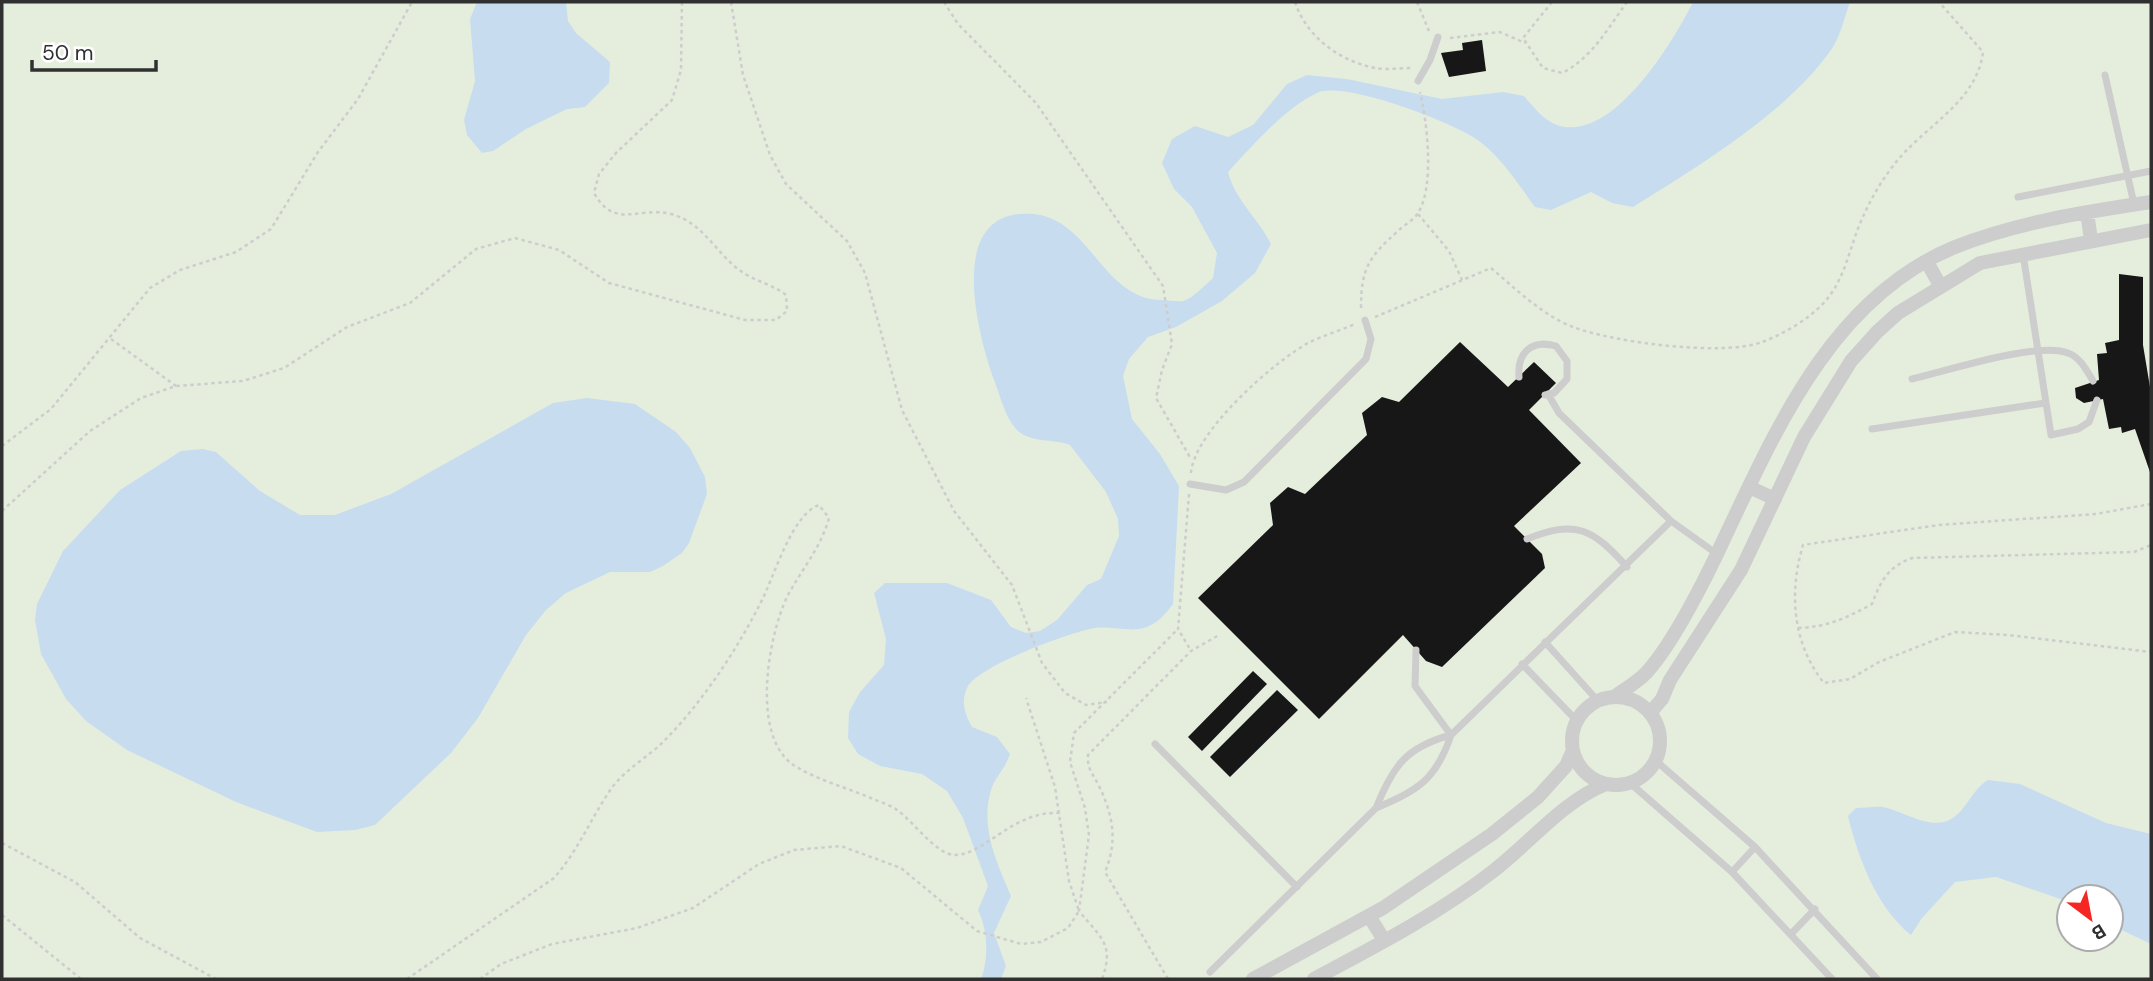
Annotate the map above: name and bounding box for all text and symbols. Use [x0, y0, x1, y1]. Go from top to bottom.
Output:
scale bar [32, 28, 156, 72]
text: 50 m [42, 39, 93, 67]
north arrow [2055, 883, 2125, 953]
text: B [2087, 918, 2111, 946]

